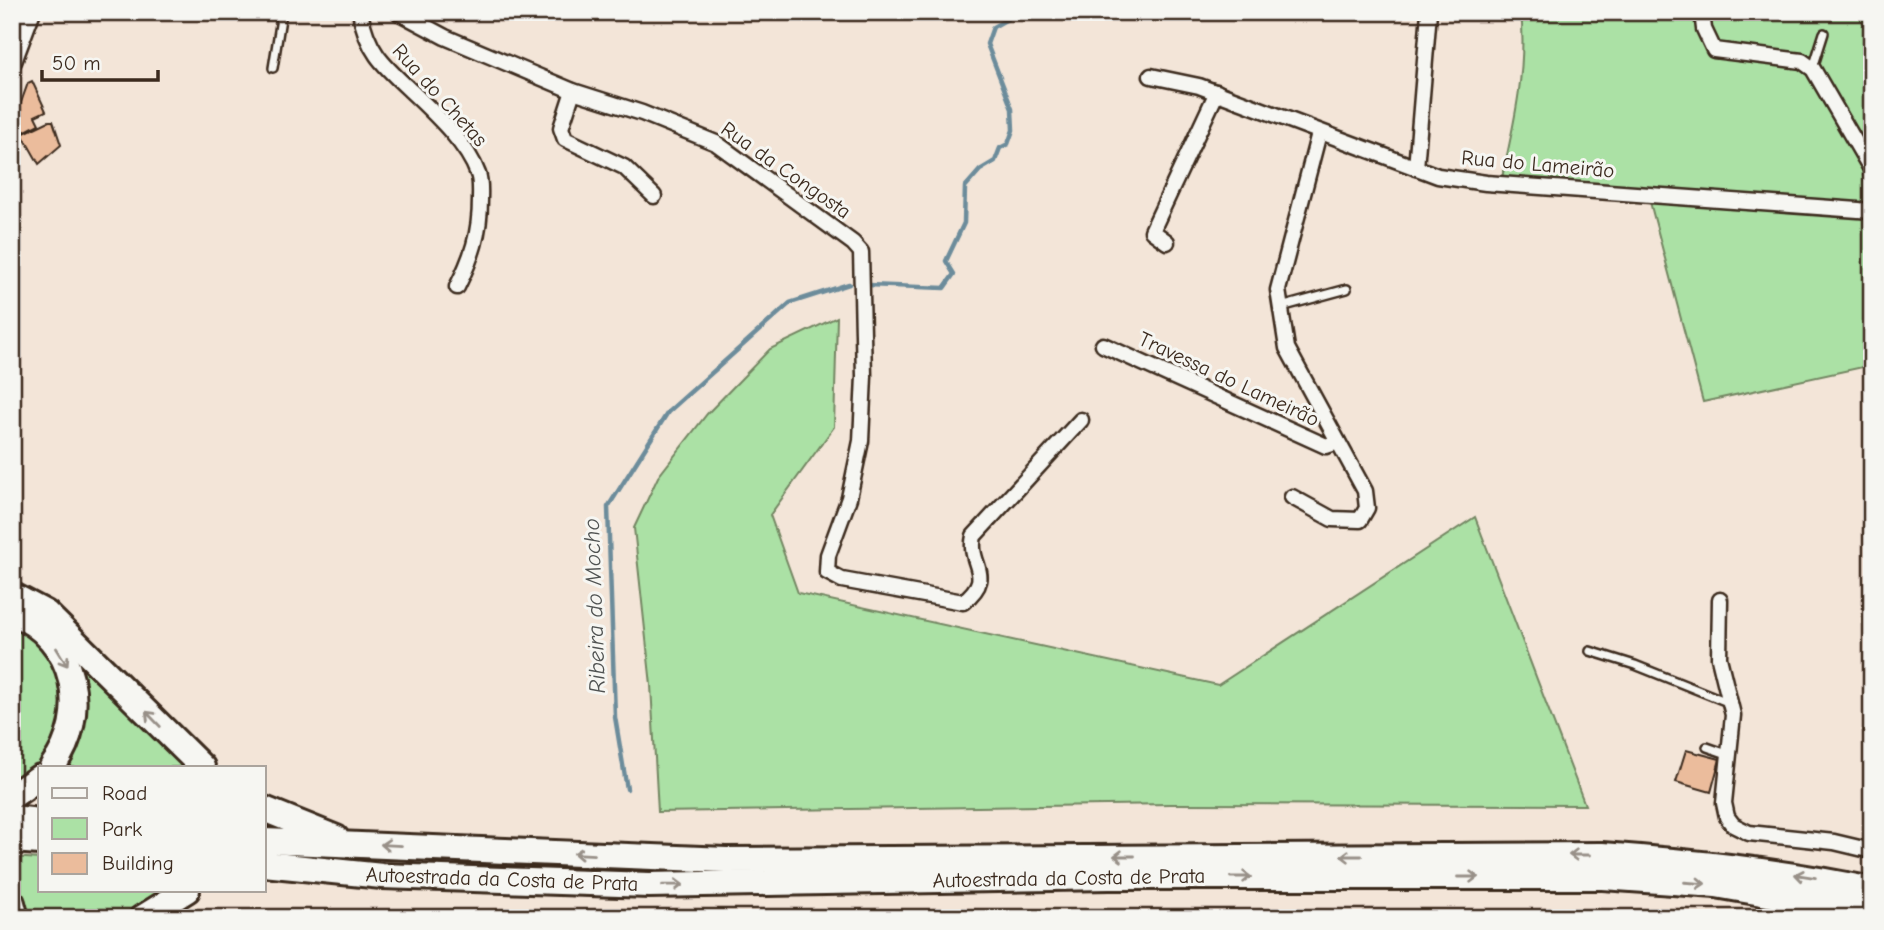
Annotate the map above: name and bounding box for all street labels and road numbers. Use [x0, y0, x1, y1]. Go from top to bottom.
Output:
street label: Rua do Chetas [388, 39, 492, 151]
street label: Rua da Congosta [717, 116, 855, 224]
street label: Rua do Lameirão [1460, 145, 1616, 183]
street label: Travessa do Lameirão [1135, 327, 1323, 431]
street label: Autoestrada da Costa de Prata [365, 862, 639, 896]
street label: Autoestrada da Costa de Prata [932, 864, 1206, 892]

